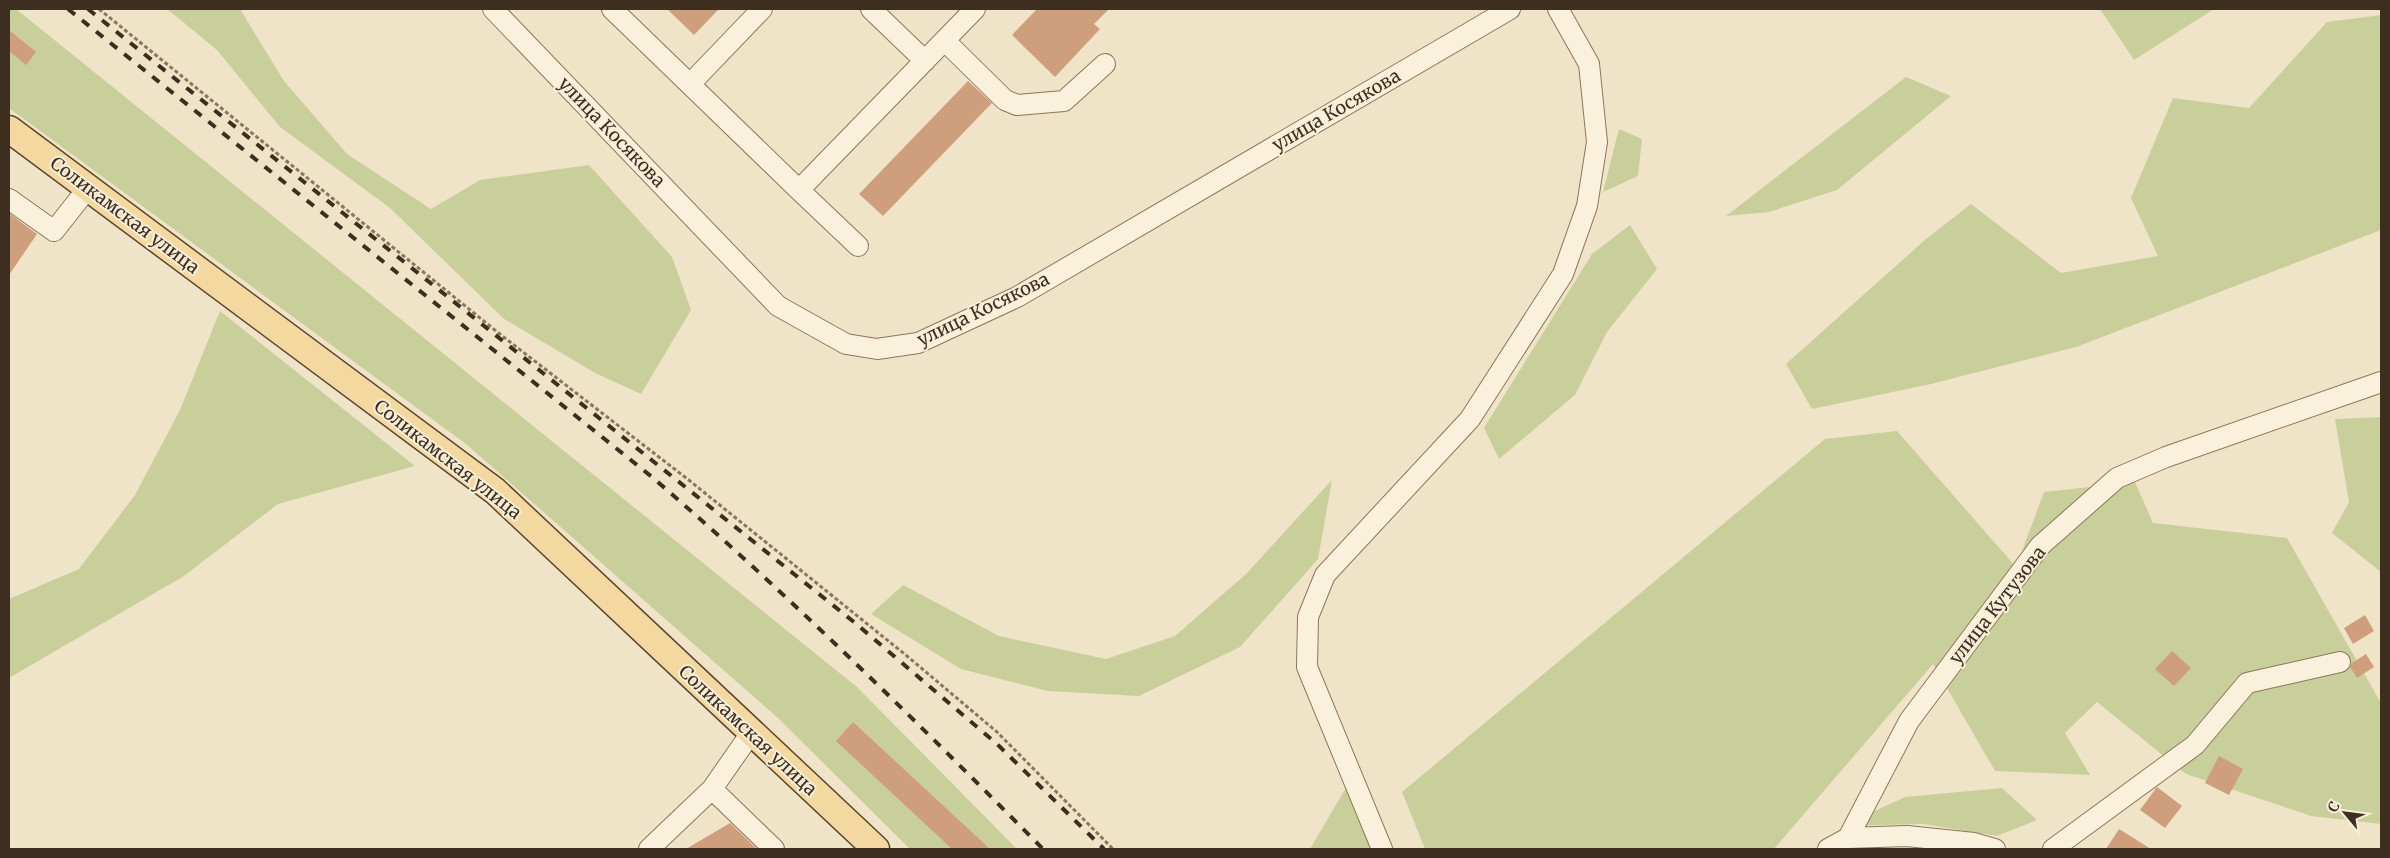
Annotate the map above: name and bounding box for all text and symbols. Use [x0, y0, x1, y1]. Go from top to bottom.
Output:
street label: улица Косякова [1268, 64, 1405, 156]
street label: улица Косякова [554, 72, 671, 192]
street label: Соликамская улица [46, 151, 204, 279]
street label: улица Косякова [913, 267, 1053, 351]
street label: Соликамская улица [370, 394, 527, 524]
street label: улица Кутузова [1944, 541, 2050, 669]
street label: Соликамская улица [674, 660, 822, 800]
north arrow [2320, 788, 2370, 838]
text: С [2324, 798, 2344, 815]

